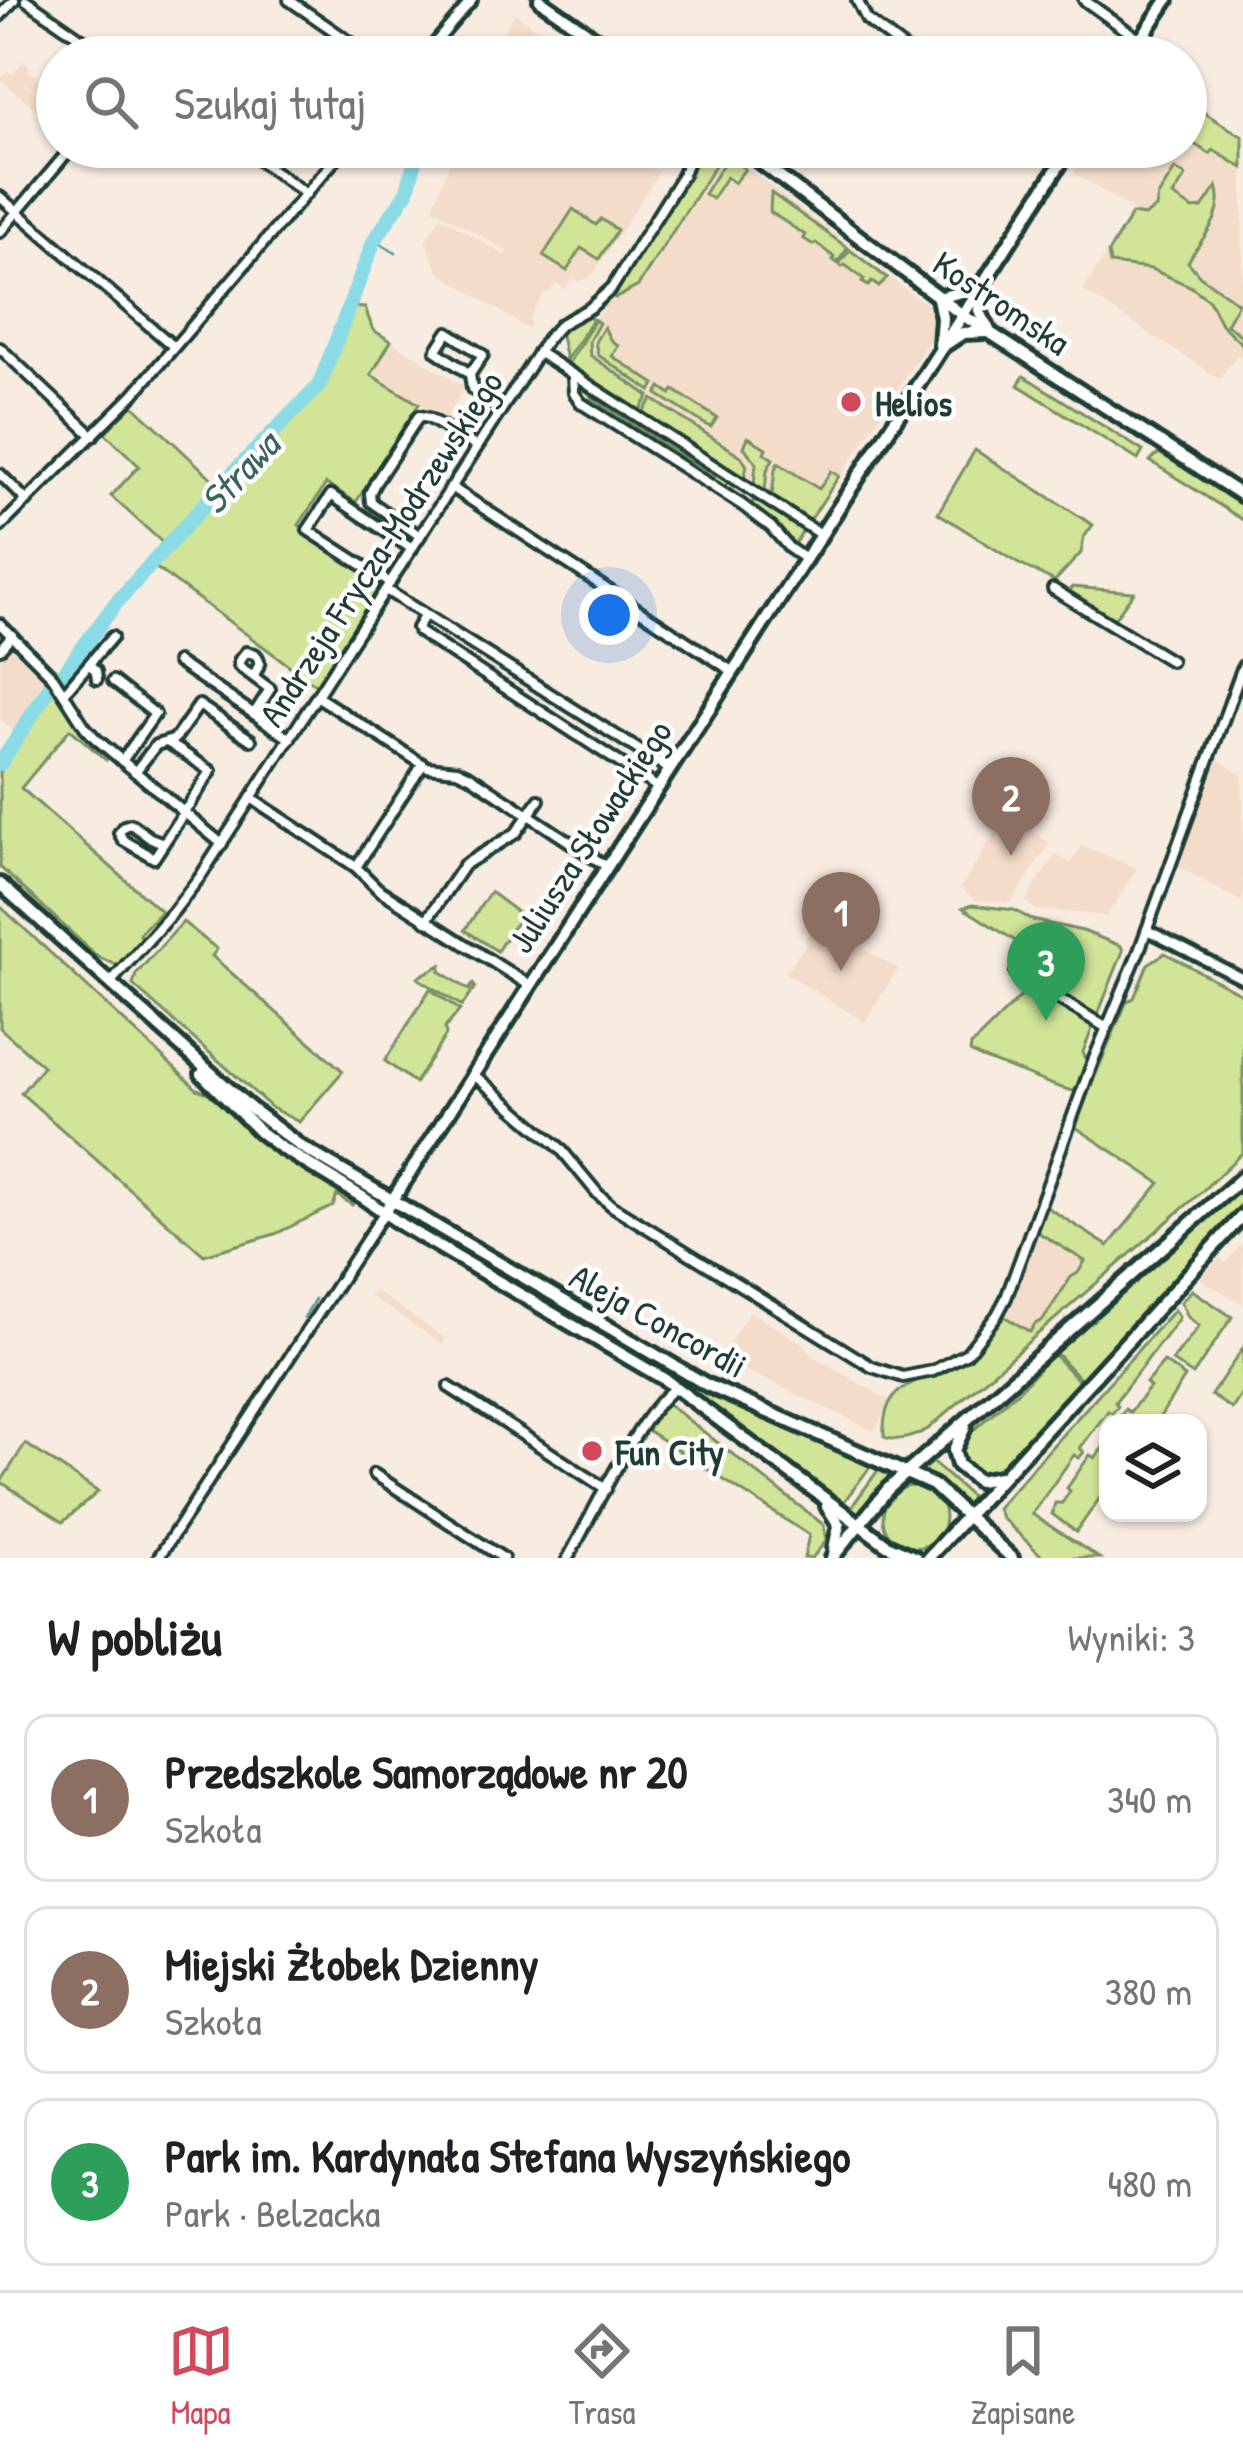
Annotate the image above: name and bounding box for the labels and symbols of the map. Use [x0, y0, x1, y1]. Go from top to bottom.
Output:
street label: Kostromska [924, 238, 1080, 366]
street label: Andrzeja Frycza-Modrzewskiego [246, 361, 514, 735]
place label: Helios [875, 378, 952, 427]
marker: Helios [838, 389, 864, 415]
water label: Strawa [187, 416, 293, 525]
your location [579, 585, 639, 645]
street label: Juliusza Słowackiego [495, 710, 683, 962]
pin: 2 [972, 757, 1050, 856]
pin: 1 [802, 872, 880, 971]
pin: 3 [1007, 922, 1085, 1021]
street label: Aleja Concordii [562, 1251, 756, 1389]
place label: Fun City [615, 1427, 724, 1477]
marker: Fun City [579, 1438, 605, 1464]

